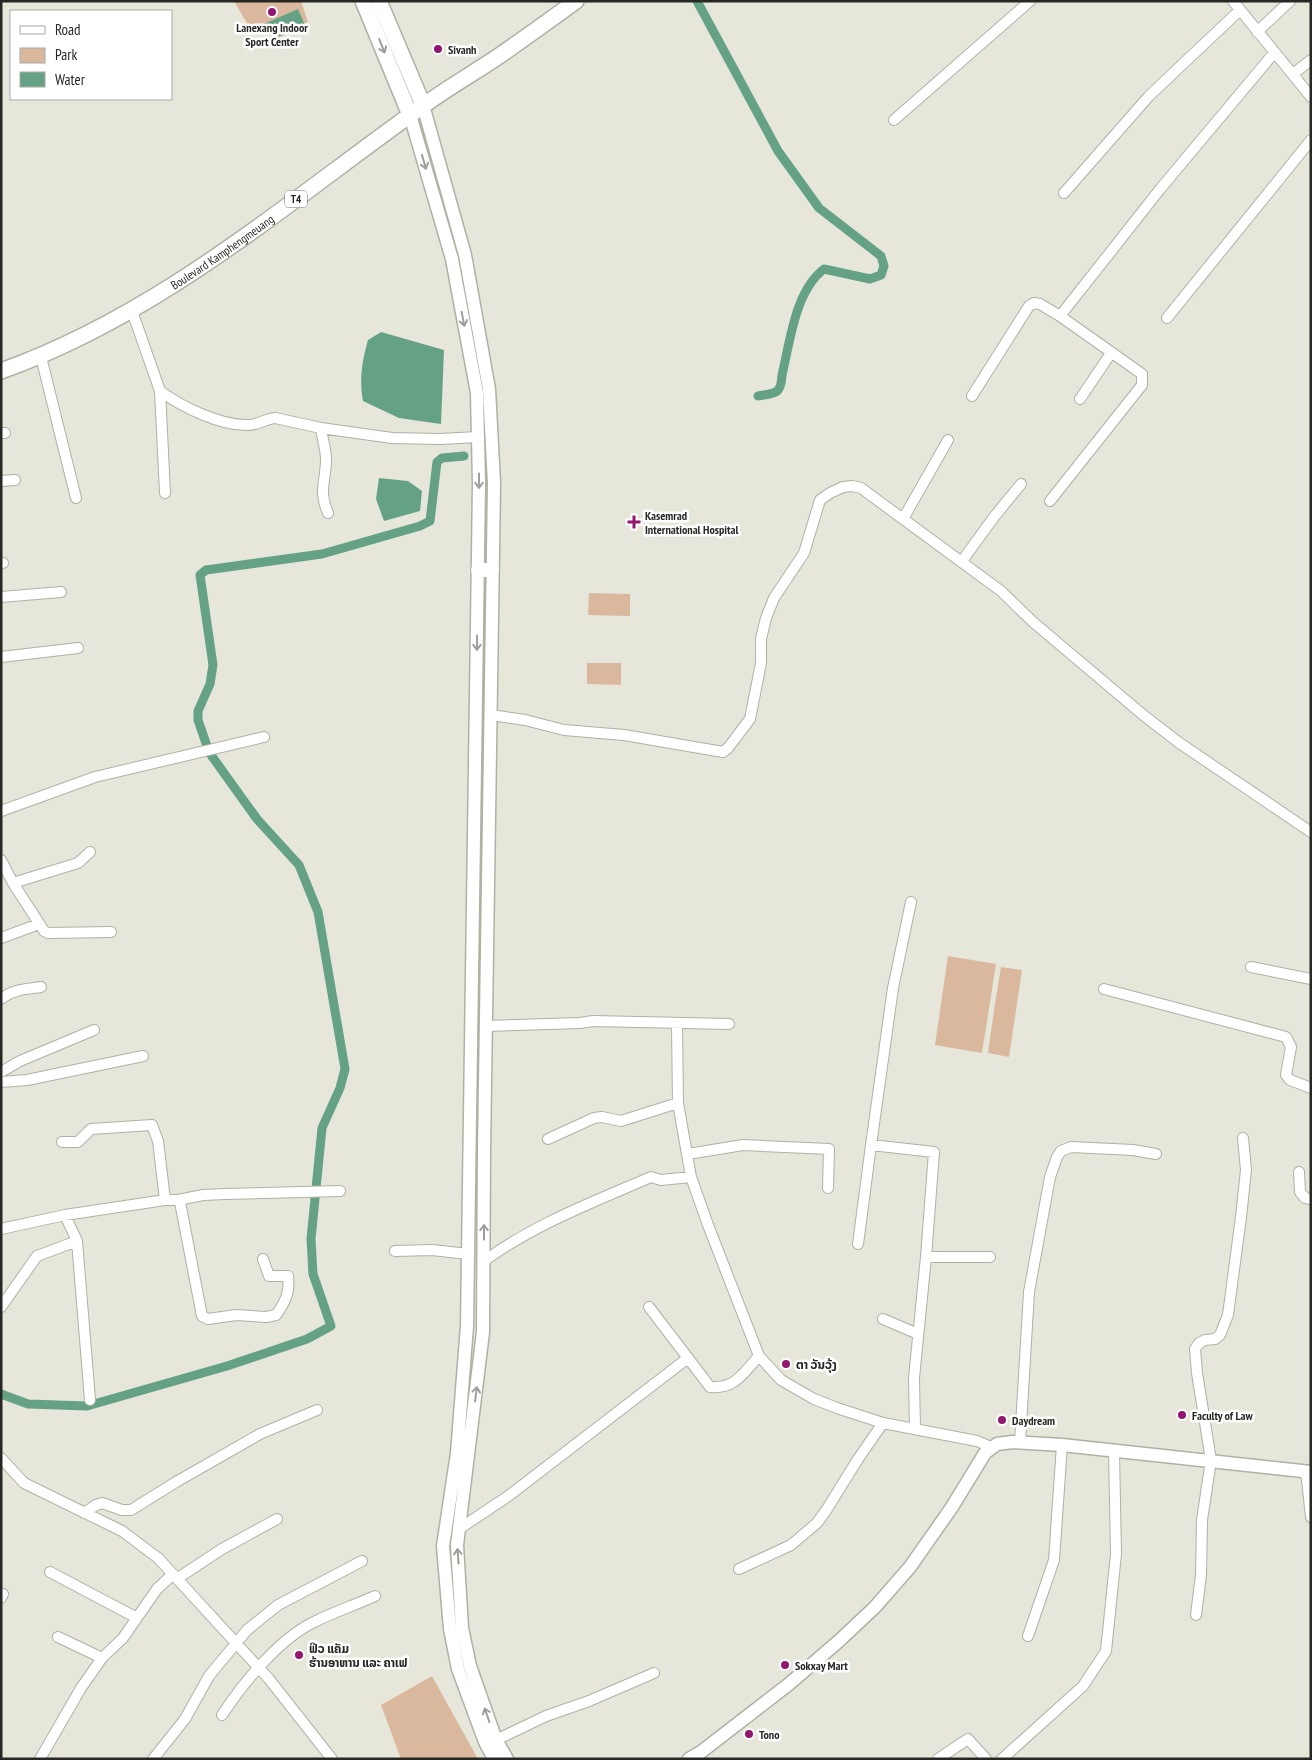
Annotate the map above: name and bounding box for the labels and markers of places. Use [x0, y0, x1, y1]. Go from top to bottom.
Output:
marker: Lanexang Indoor Sport Center [266, 6, 278, 18]
place label: Lanexang Indoor Sport Center [236, 20, 308, 49]
place label: Sivanh [448, 42, 477, 57]
marker: Sivanh [432, 43, 444, 55]
place label: Kasemrad International Hospital [645, 508, 738, 537]
marker: Kasemrad International Hospital [627, 515, 641, 529]
place label: ຕາ ວັນວຸ້ງ [796, 1357, 837, 1373]
marker: ຕາ ວັນວຸ້ງ [780, 1358, 792, 1370]
place label: Faculty of Law [1192, 1408, 1254, 1423]
marker: Faculty of Law [1176, 1409, 1188, 1421]
place label: Daydream [1012, 1413, 1055, 1428]
marker: Daydream [996, 1414, 1008, 1426]
place label: ຟິວ ແຄັມ ຮ້ານອາຫານ ແລະ ຄາເຟ [309, 1641, 408, 1670]
marker: ຟິວ ແຄັມ ຮ້ານອາຫານ ແລະ ຄາເຟ [293, 1649, 305, 1661]
place label: Sokxay Mart [795, 1658, 848, 1673]
marker: Sokxay Mart [779, 1659, 791, 1671]
place label: Tono [759, 1727, 780, 1742]
marker: Tono [743, 1728, 755, 1740]

